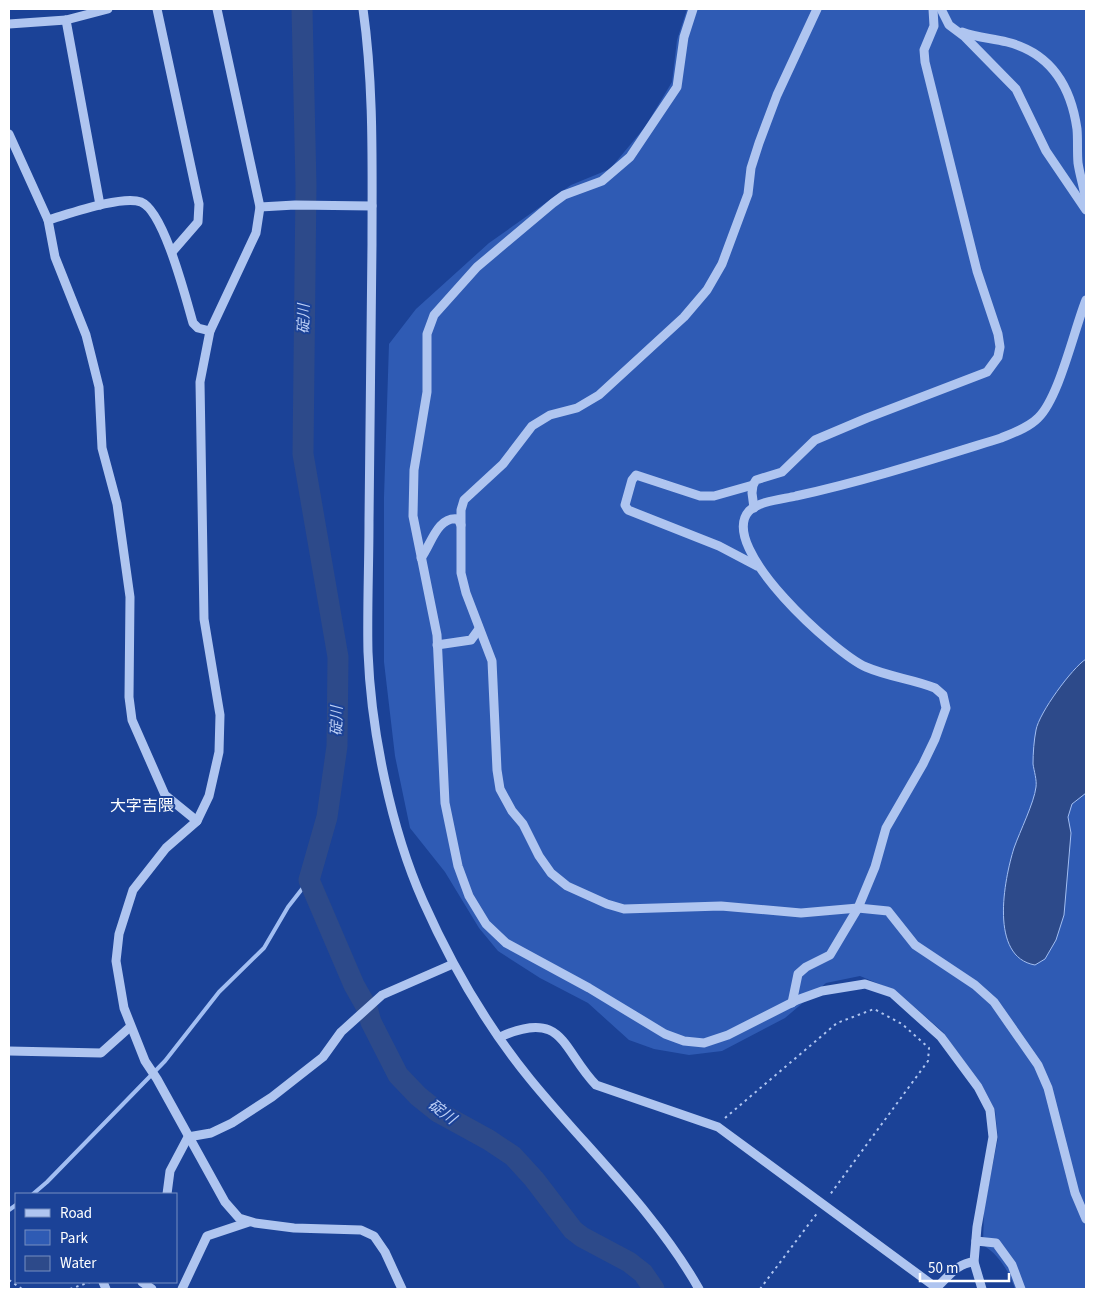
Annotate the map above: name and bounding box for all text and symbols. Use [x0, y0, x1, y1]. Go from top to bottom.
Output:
water label: 碇川 [293, 302, 315, 334]
water label: 碇川 [326, 704, 348, 736]
district label: 大字吉隈 [110, 795, 174, 817]
water label: 碇川 [424, 1095, 462, 1130]
legend [15, 1193, 178, 1283]
text: Road [60, 1203, 92, 1224]
text: Park [60, 1228, 89, 1249]
scale bar [920, 1250, 1009, 1282]
text: Water [60, 1253, 97, 1274]
text: 50 m [928, 1258, 958, 1279]

